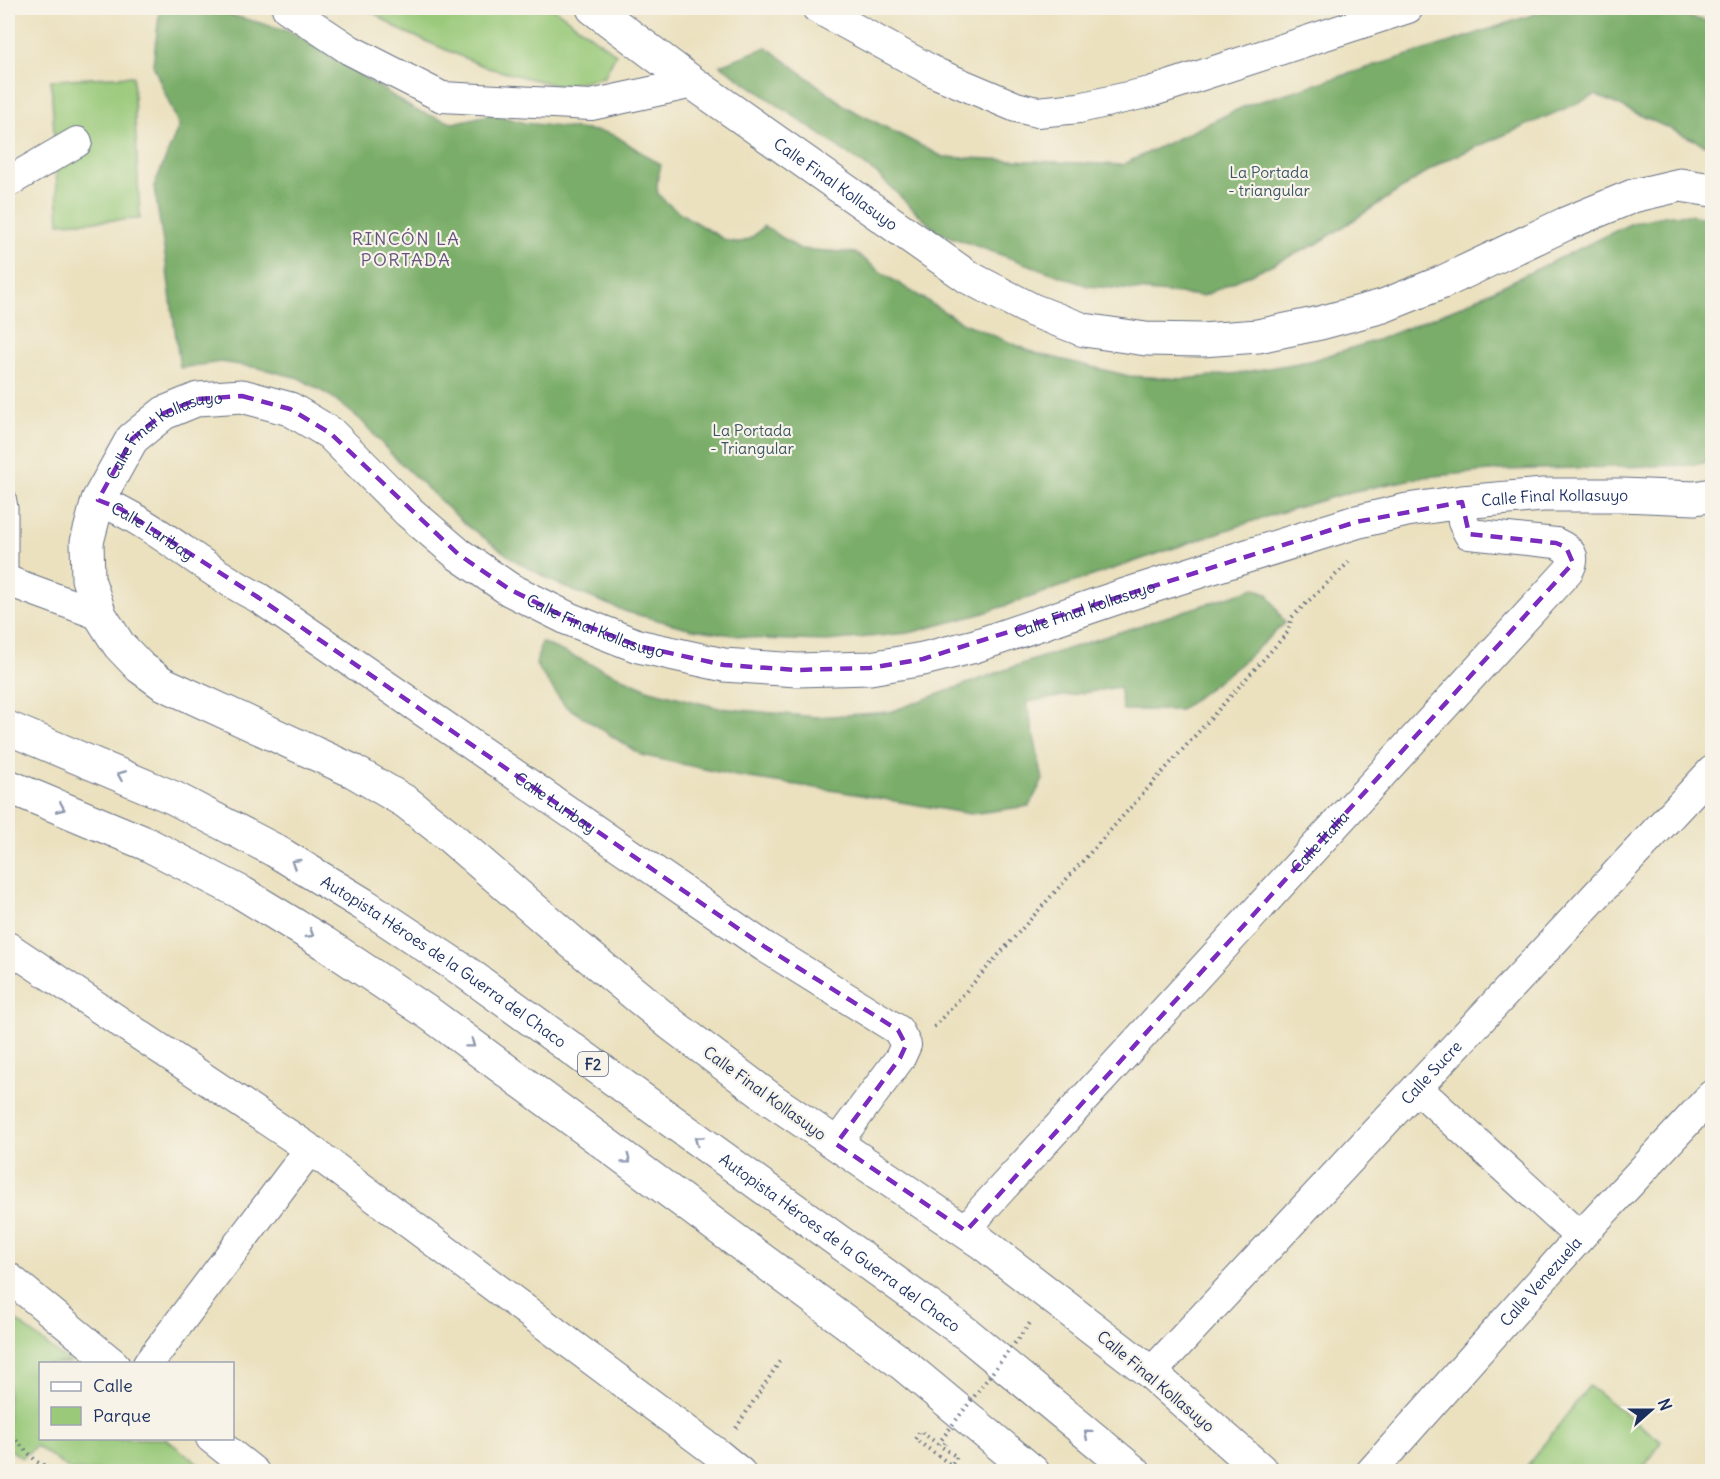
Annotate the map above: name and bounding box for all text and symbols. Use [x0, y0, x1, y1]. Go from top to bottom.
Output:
street label: Calle Final Kollasuyo [770, 133, 902, 235]
park label: La Portada - triangular [1228, 162, 1311, 200]
district label: RINCÓN LA PORTADA [352, 227, 460, 271]
street label: Calle Final Kollasuyo [102, 387, 223, 483]
park label: La Portada - Triangular [710, 420, 794, 458]
street label: Calle Final Kollasuyo [1480, 485, 1629, 510]
street label: Calle Luribay [108, 498, 198, 565]
street label: Calle Final Kollasuyo [1012, 576, 1157, 642]
street label: Calle Final Kollasuyo [523, 589, 666, 662]
street label: Calle Luribay [511, 768, 600, 837]
one-way arrow [117, 770, 128, 782]
one-way arrow [55, 801, 66, 813]
street label: Calle Italia [1286, 807, 1353, 877]
one-way arrow [291, 859, 301, 871]
street label: Autopista Héroes de la Guerra del Chaco [318, 871, 570, 1052]
one-way arrow [304, 926, 314, 938]
street label: Calle Sucre [1397, 1036, 1466, 1108]
one-way arrow [464, 1037, 475, 1048]
street label: Calle Final Kollasuyo [700, 1042, 830, 1144]
road number: F2 [578, 1052, 608, 1076]
one-way arrow [694, 1136, 705, 1147]
street label: Autopista Héroes de la Guerra del Chaco [716, 1149, 964, 1336]
one-way arrow [621, 1153, 632, 1164]
street label: Calle Venezuela [1495, 1232, 1586, 1330]
street label: Calle Final Kollasuyo [1093, 1326, 1219, 1436]
legend [39, 1362, 234, 1440]
text: Calle [93, 1374, 133, 1397]
north arrow [1621, 1380, 1681, 1440]
text: N [1654, 1396, 1676, 1413]
text: Parque [93, 1404, 151, 1427]
one-way arrow [1084, 1430, 1095, 1441]

